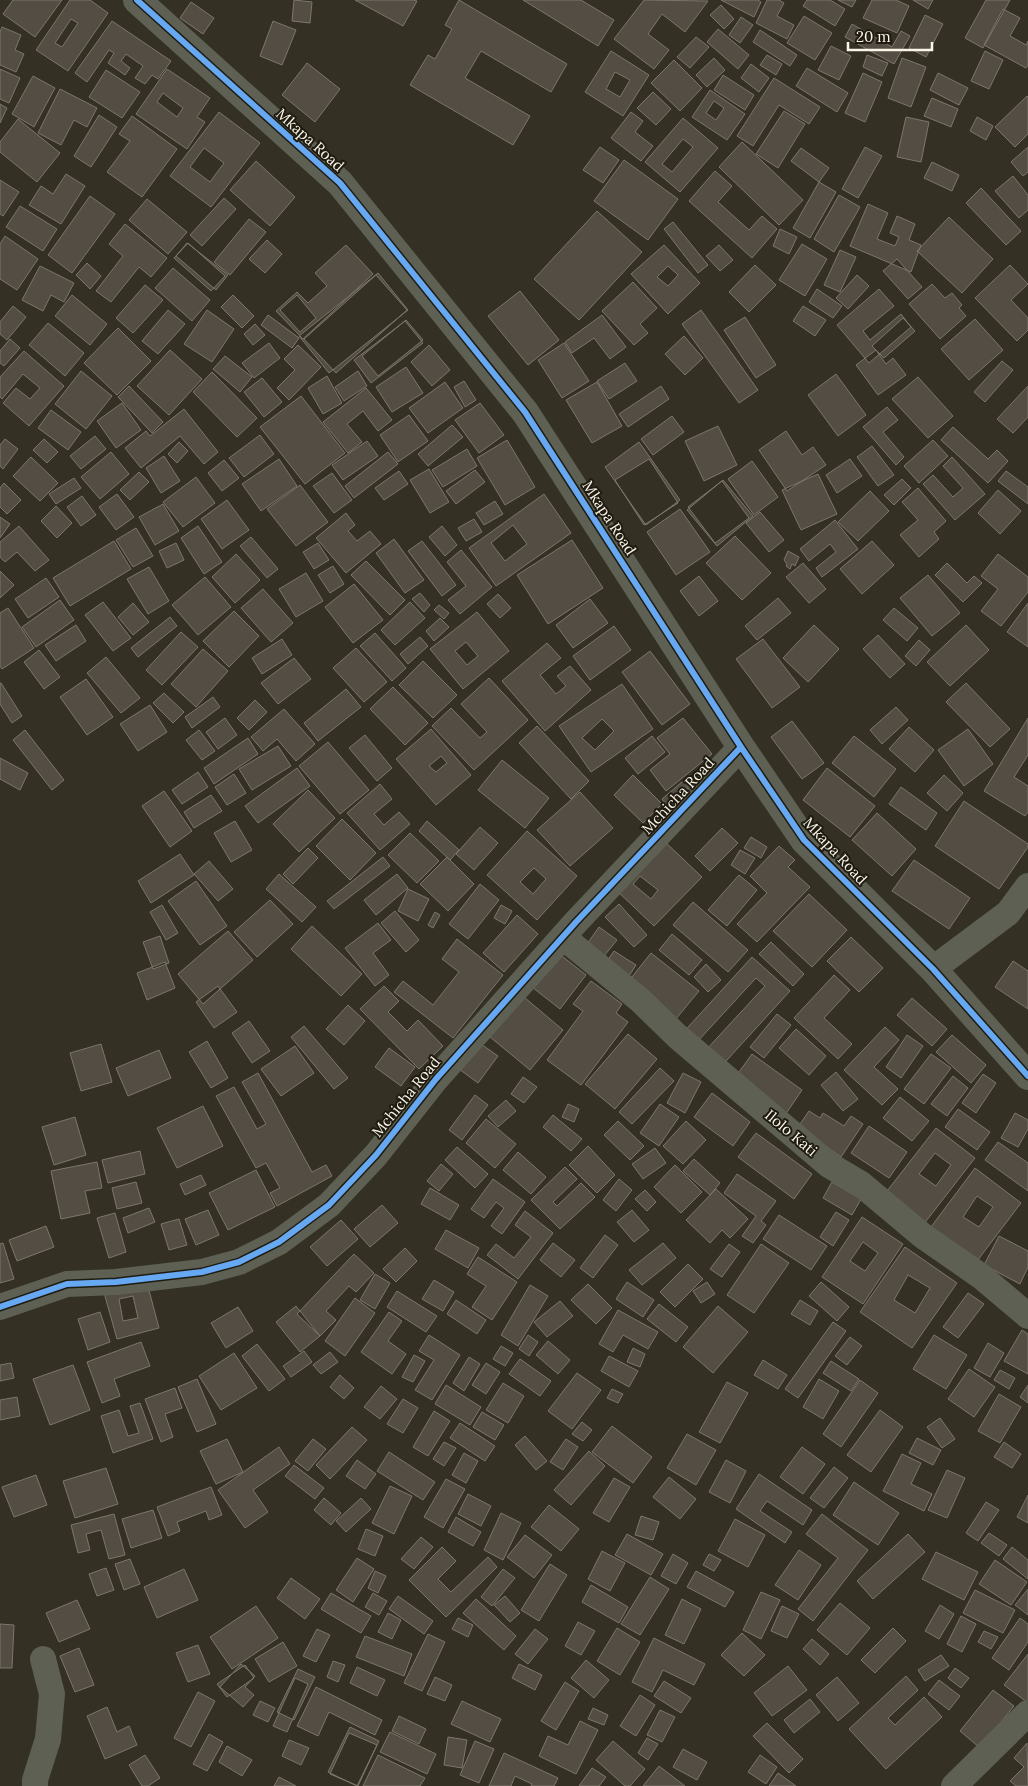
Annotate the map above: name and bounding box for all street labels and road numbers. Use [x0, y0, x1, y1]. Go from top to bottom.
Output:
street label: Mkapa Road [272, 104, 348, 175]
street label: Mkapa Road [578, 477, 641, 559]
street label: Mchicha Road [637, 753, 718, 838]
street label: Mkapa Road [799, 813, 871, 888]
street label: Mchicha Road [367, 1052, 444, 1141]
street label: Ilolo Kati [761, 1105, 821, 1160]

